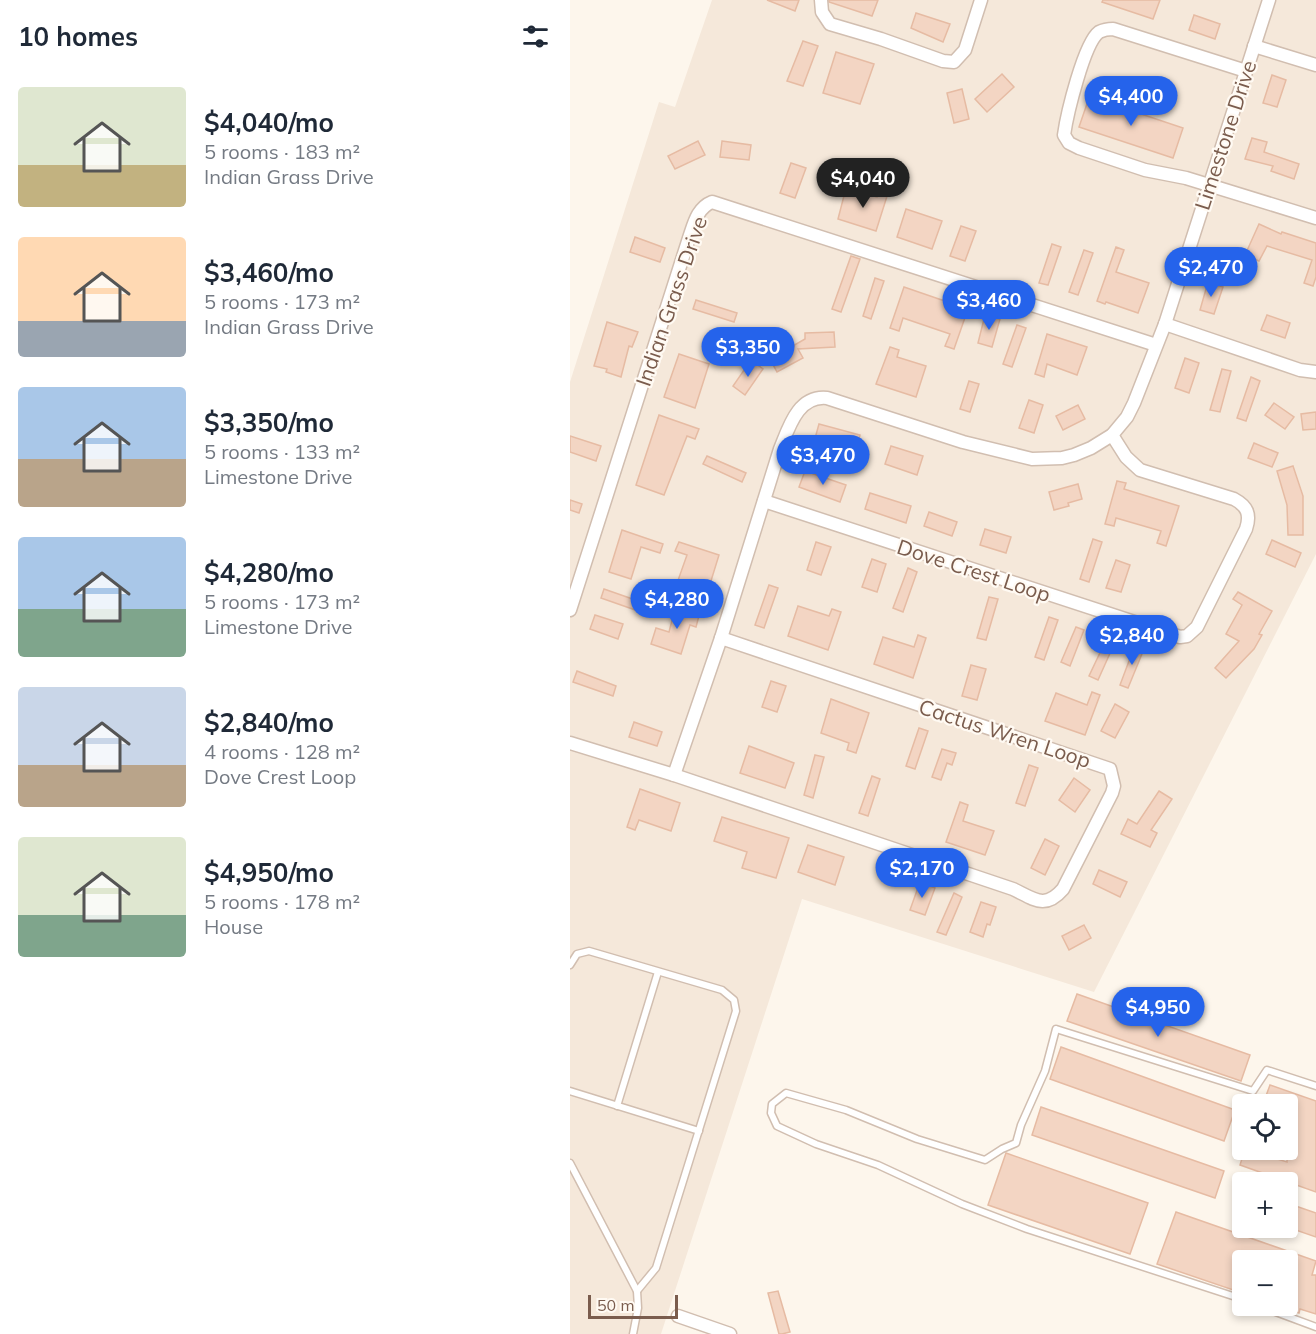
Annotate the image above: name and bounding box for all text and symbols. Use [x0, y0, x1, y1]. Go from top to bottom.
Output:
text: 10 homes [18, 20, 138, 53]
icon: filters [519, 20, 552, 53]
street label: Limestone Drive [1189, 57, 1261, 213]
pin: $4,400 [1082, 76, 1180, 127]
text: $4,400 [1099, 83, 1163, 108]
text: $4,040/mo [204, 106, 334, 139]
icon: home [66, 111, 138, 183]
text: 5 rooms · 183 m² [204, 139, 360, 164]
pin: $4,040 [814, 158, 912, 209]
text: Indian Grass Drive [204, 164, 374, 189]
text: $4,040 [831, 165, 895, 190]
street label: Indian Grass Drive [630, 212, 712, 390]
pin: $2,470 [1162, 247, 1260, 298]
text: $2,470 [1179, 254, 1243, 279]
text: $3,460/mo [204, 256, 334, 289]
icon: home [66, 261, 138, 333]
pin: $3,460 [940, 280, 1038, 331]
text: $3,460 [957, 287, 1021, 312]
text: 5 rooms · 173 m² [204, 289, 360, 314]
text: Indian Grass Drive [204, 314, 374, 339]
pin: $3,350 [699, 327, 797, 378]
text: $3,350 [716, 334, 780, 359]
text: $3,350/mo [204, 406, 334, 439]
icon: home [66, 411, 138, 483]
pin: $3,470 [774, 435, 872, 486]
text: 5 rooms · 133 m² [204, 439, 360, 464]
text: $3,470 [791, 442, 855, 467]
text: Limestone Drive [204, 464, 352, 489]
street label: Dove Crest Loop [894, 533, 1054, 607]
text: $4,280/mo [204, 556, 334, 589]
icon: home [66, 561, 138, 633]
pin: $4,280 [628, 579, 726, 630]
text: $4,280 [645, 586, 709, 611]
text: 5 rooms · 173 m² [204, 589, 360, 614]
text: Limestone Drive [204, 614, 352, 639]
pin: $2,840 [1083, 615, 1181, 666]
text: $2,840 [1100, 622, 1164, 647]
street label: Cactus Wren Loop [916, 693, 1094, 773]
text: $2,840/mo [204, 706, 334, 739]
icon: home [66, 711, 138, 783]
text: 4 rooms · 128 m² [204, 739, 360, 764]
text: Dove Crest Loop [204, 764, 356, 789]
pin: $2,170 [873, 848, 971, 899]
text: $2,170 [890, 855, 954, 880]
text: $4,950/mo [204, 856, 334, 889]
icon: home [66, 861, 138, 933]
text: 5 rooms · 178 m² [204, 889, 360, 914]
text: House [204, 914, 263, 939]
pin: $4,950 [1109, 987, 1207, 1038]
text: $4,950 [1126, 994, 1190, 1019]
map controls [1232, 1094, 1298, 1316]
button: locate [1232, 1094, 1298, 1160]
button: + [1232, 1172, 1298, 1238]
button: − [1232, 1250, 1298, 1316]
scale bar [588, 1292, 678, 1320]
text: 50 m [597, 1295, 634, 1315]

